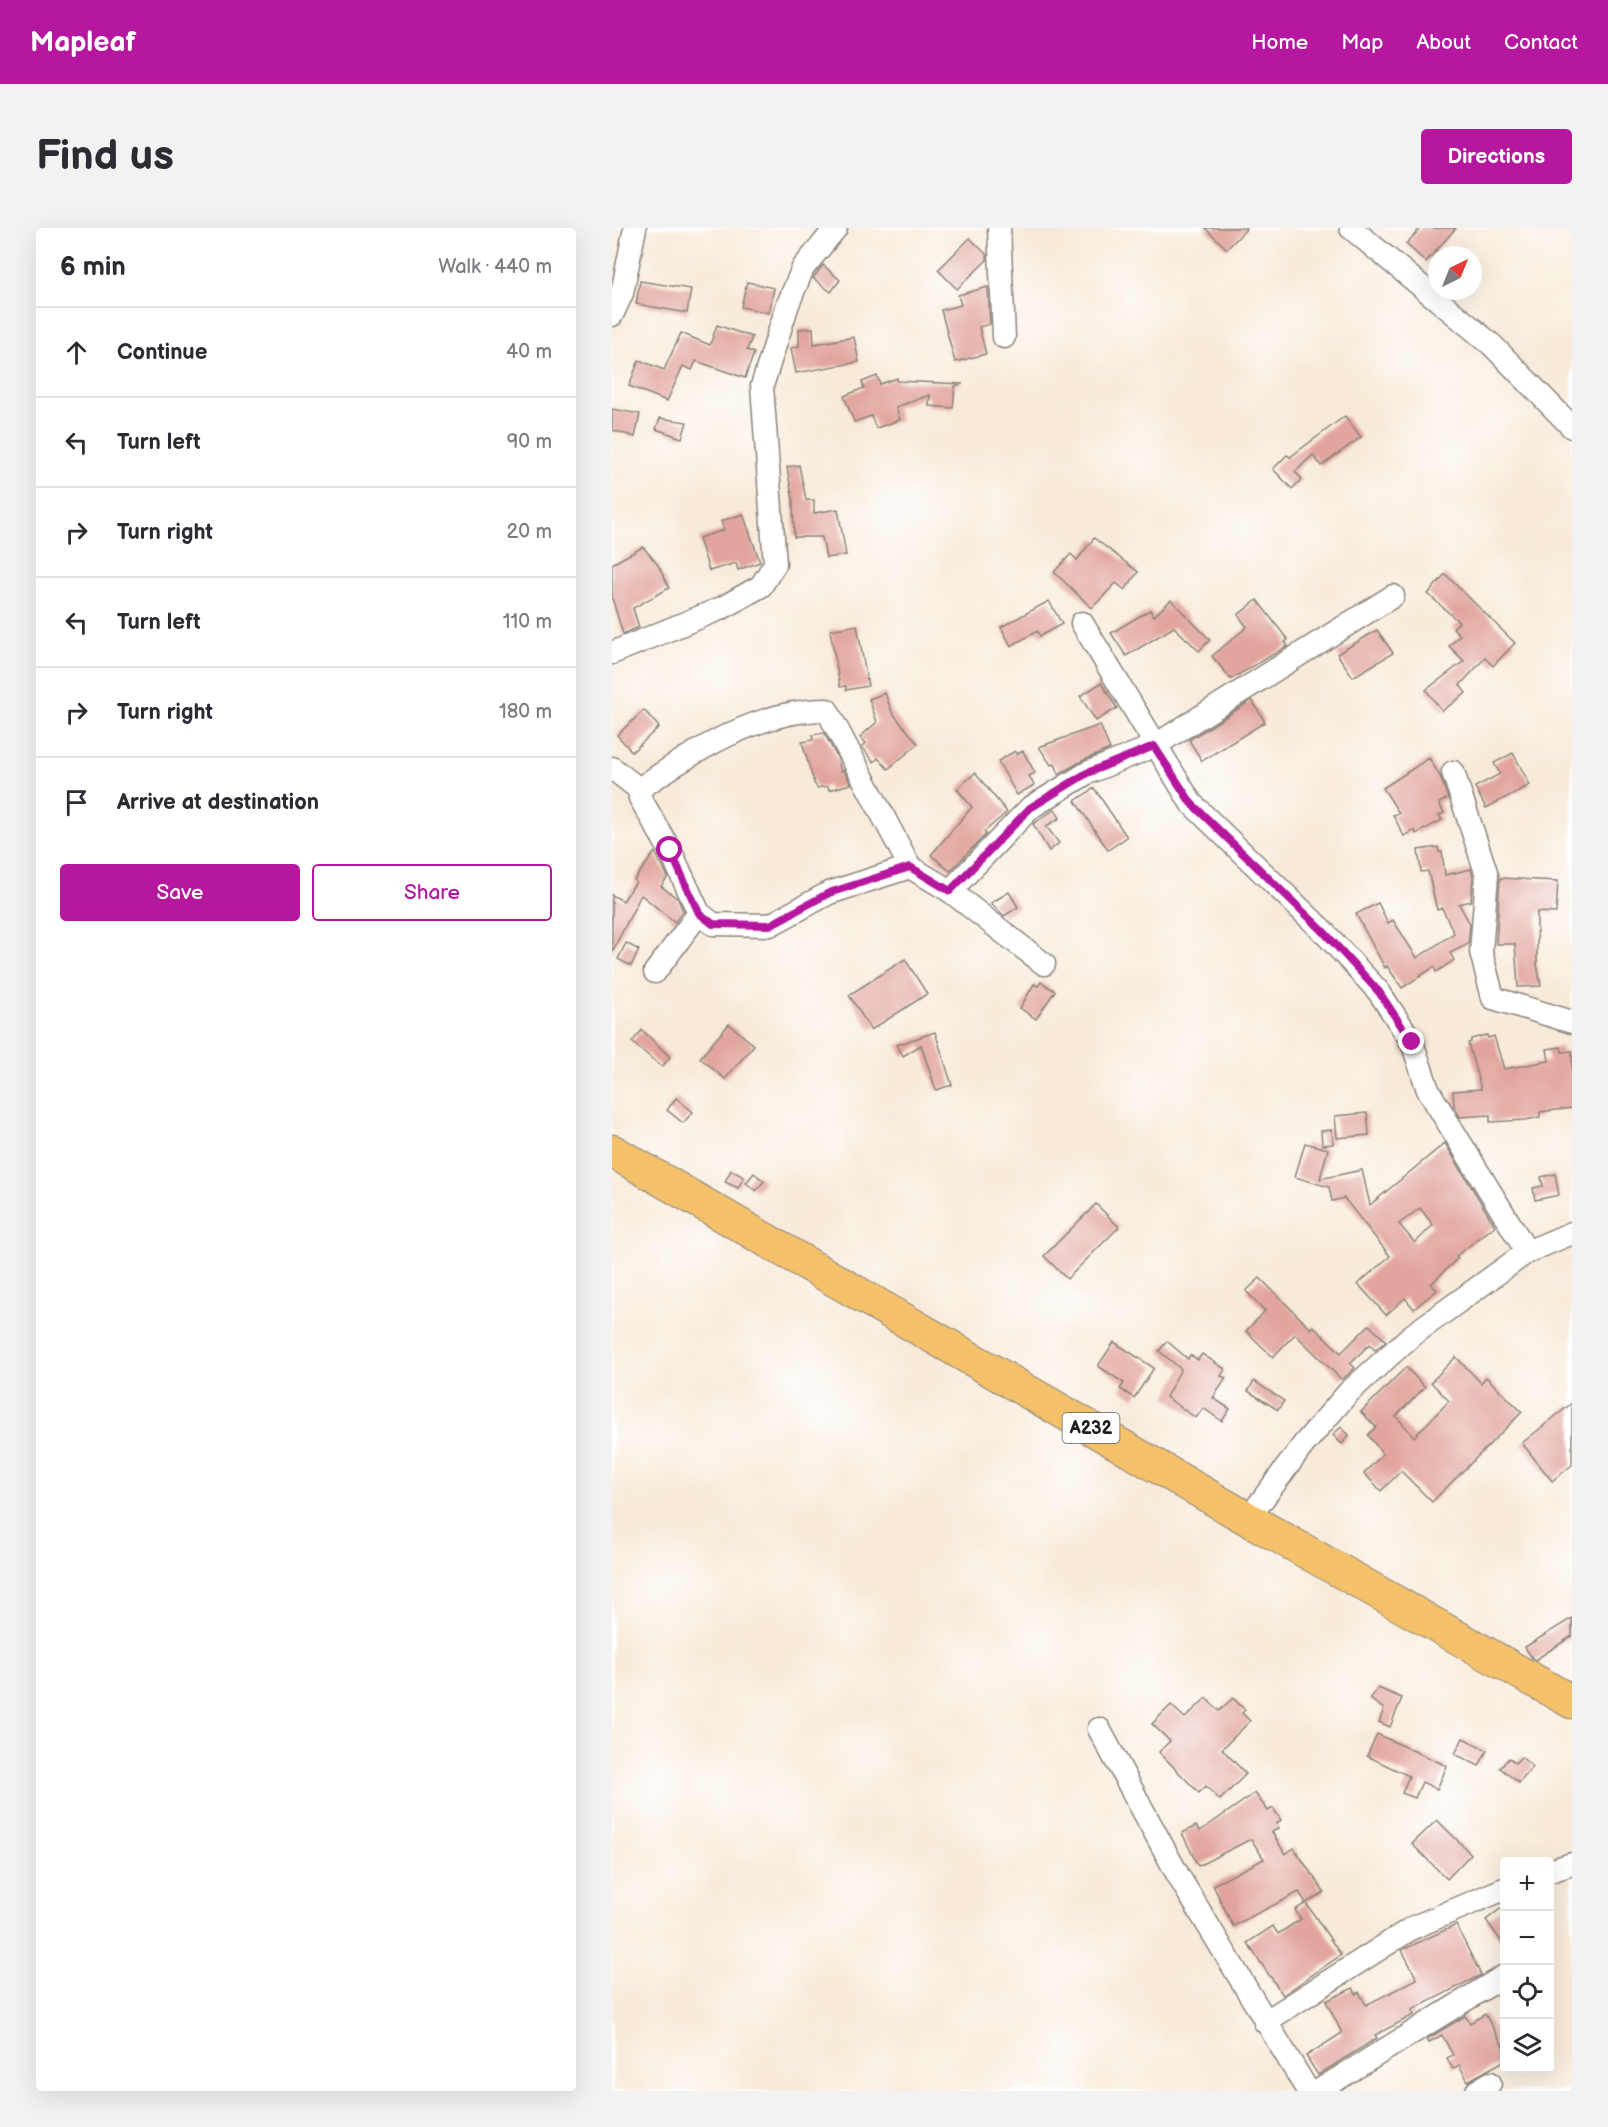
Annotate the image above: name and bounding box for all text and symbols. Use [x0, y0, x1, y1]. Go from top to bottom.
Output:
text: Mapleaf [30, 26, 136, 59]
text: Home [1251, 30, 1308, 55]
text: Map [1341, 30, 1383, 55]
text: About [1416, 30, 1471, 55]
text: Contact [1504, 30, 1578, 55]
button: Directions [1421, 129, 1572, 184]
text: Find us [36, 131, 174, 182]
north arrow [1428, 246, 1482, 300]
text: 6 min [60, 252, 126, 283]
text: Walk · 440 m [438, 255, 552, 279]
icon: ahead [60, 336, 93, 369]
text: Continue [117, 339, 207, 366]
text: 40 m [506, 340, 552, 364]
icon: left [60, 426, 93, 459]
text: Turn left [117, 429, 201, 456]
text: 90 m [507, 430, 552, 454]
icon: right [60, 516, 93, 549]
text: Turn right [117, 519, 213, 546]
text: 20 m [507, 520, 552, 544]
icon: left [60, 606, 93, 639]
text: Turn left [117, 609, 201, 636]
text: 110 m [503, 610, 552, 634]
icon: right [60, 696, 93, 729]
text: Turn right [117, 699, 213, 726]
text: 180 m [499, 700, 552, 724]
icon: arrive [60, 786, 93, 819]
text: Arrive at destination [117, 789, 319, 816]
route start [656, 836, 682, 862]
button: Save [60, 864, 300, 921]
button: Share [312, 864, 552, 921]
route end [1398, 1028, 1424, 1054]
road number: A232 [1062, 1413, 1120, 1443]
map controls [1500, 1857, 1554, 2073]
button: + [1500, 1857, 1554, 1911]
button: − [1500, 1911, 1554, 1965]
button: locate [1500, 1965, 1554, 2019]
button: layers [1500, 2019, 1554, 2073]

